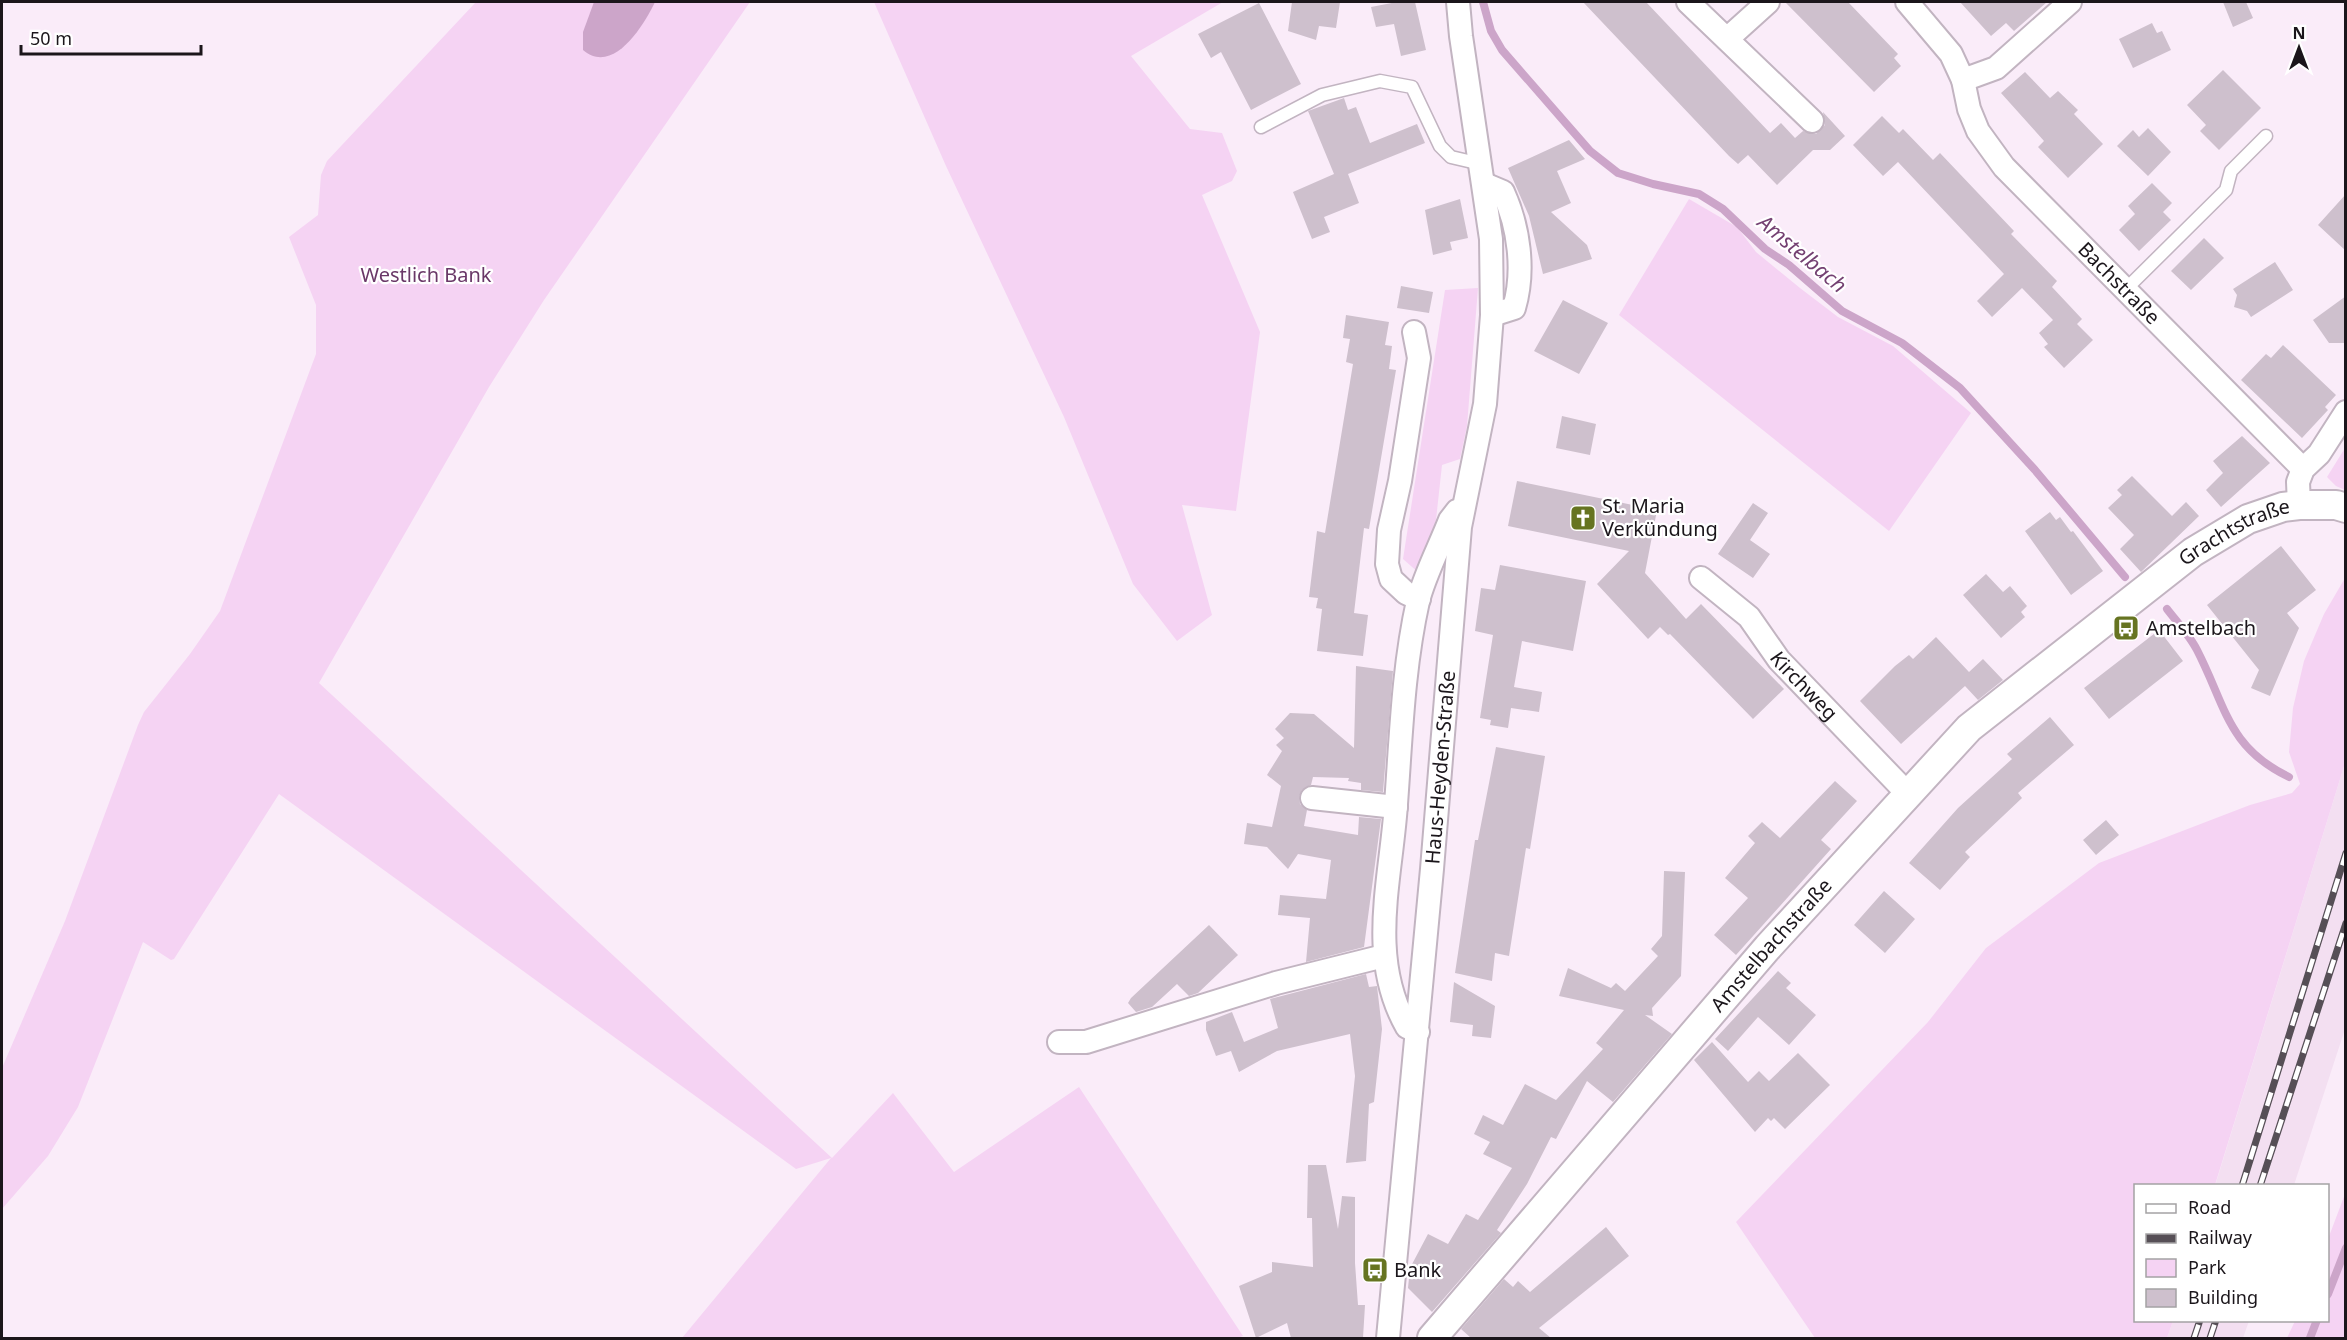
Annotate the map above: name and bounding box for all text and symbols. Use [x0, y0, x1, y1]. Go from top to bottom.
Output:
scale bar [21, 18, 201, 56]
north arrow [2269, 18, 2329, 78]
text: N [2292, 22, 2306, 44]
text: 50 m [30, 26, 72, 50]
water label: Amstelbach [1751, 207, 1853, 299]
street label: Bachstraße [2072, 236, 2166, 330]
park label: Westlich Bank [360, 261, 492, 288]
place label: St. Maria Verkündung [1602, 492, 1718, 542]
street label: Grachtstraße [2173, 492, 2291, 572]
church icon: St. Maria Verkündung [1568, 503, 1598, 533]
bus stop icon: Amstelbach [2111, 613, 2141, 643]
place label: Amstelbach [2146, 614, 2256, 641]
street label: Kirchweg [1764, 646, 1844, 726]
street label: Haus-Heyden-Straße [1418, 670, 1461, 865]
street label: Amstelbachstraße [1704, 872, 1837, 1017]
legend [2134, 1184, 2329, 1322]
text: Road [2188, 1195, 2231, 1219]
text: Railway [2188, 1225, 2253, 1249]
bus stop icon: Bank [1360, 1255, 1390, 1285]
text: Park [2188, 1255, 2226, 1279]
place label: Bank [1394, 1256, 1442, 1283]
text: Building [2188, 1285, 2258, 1309]

